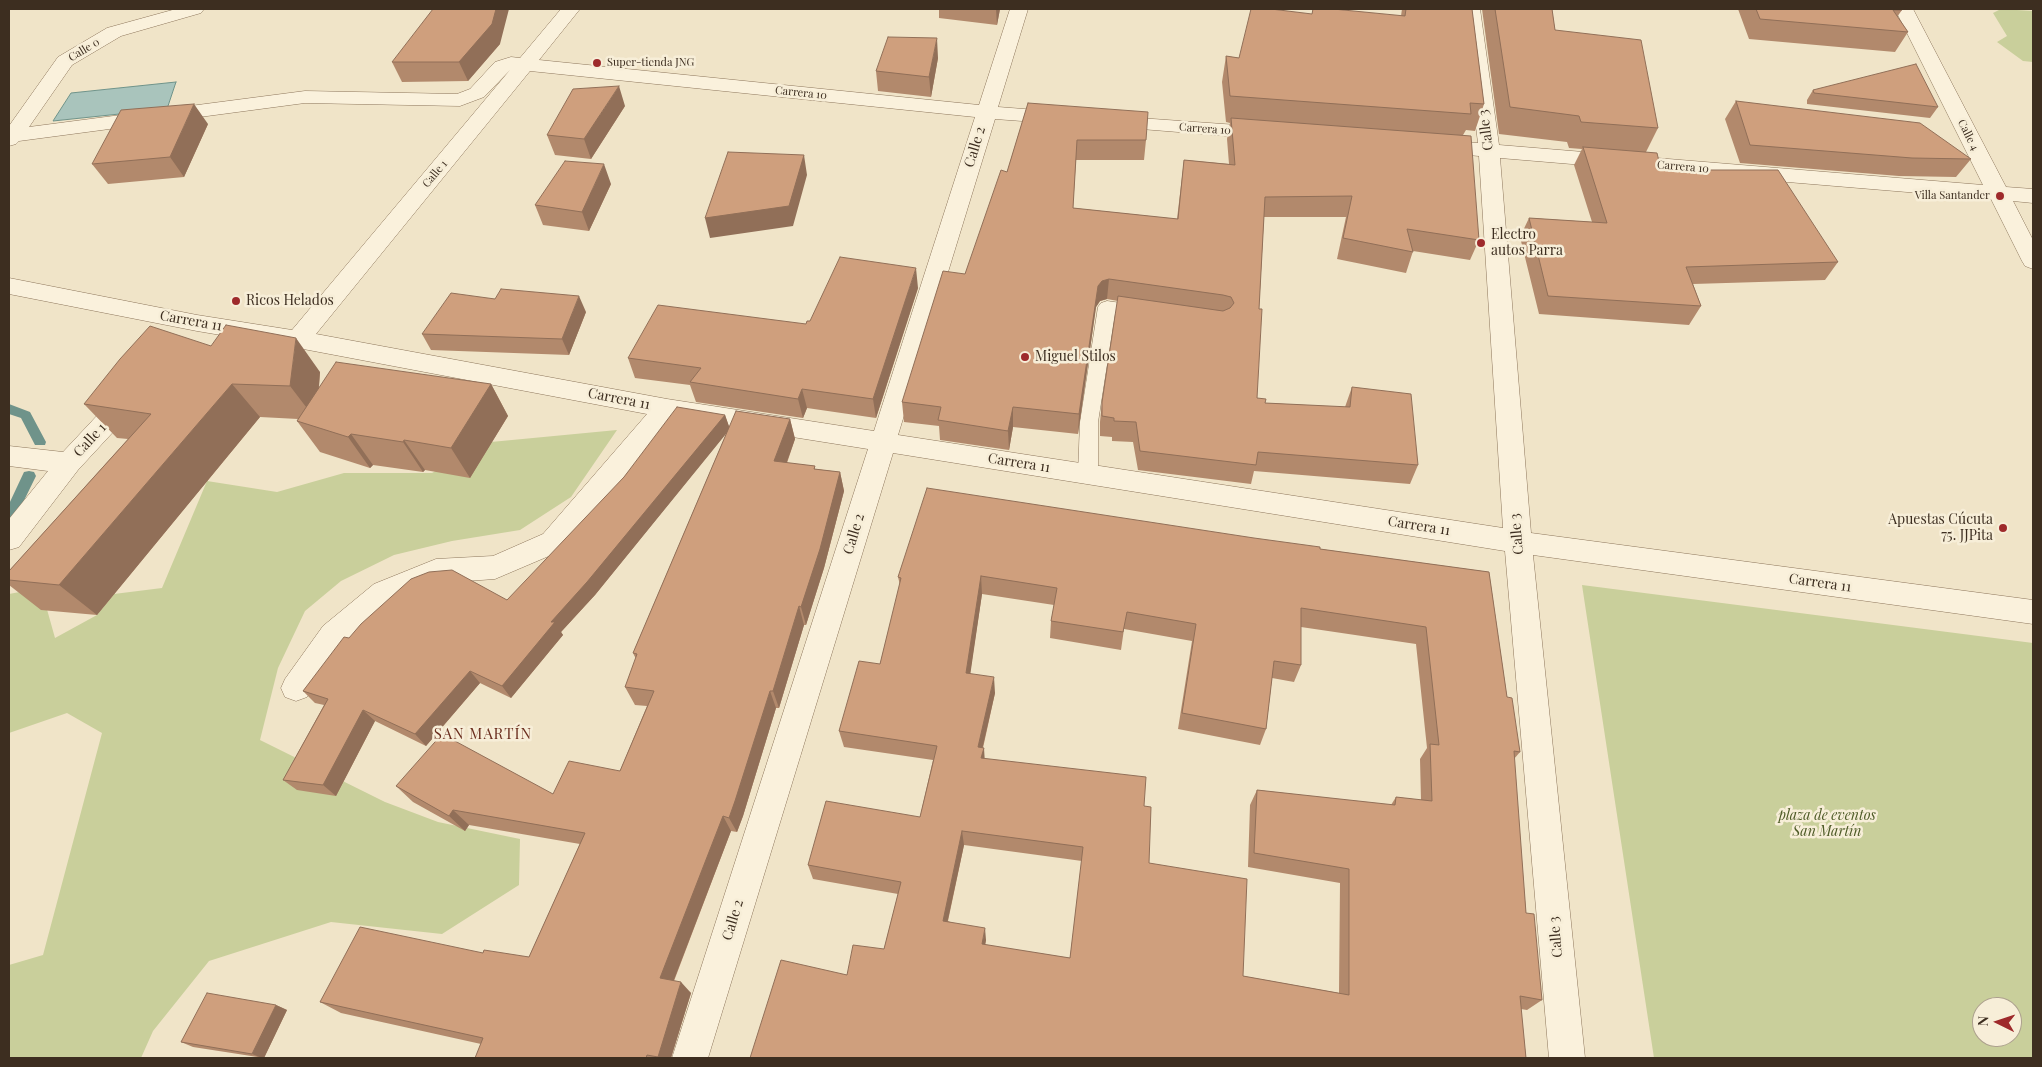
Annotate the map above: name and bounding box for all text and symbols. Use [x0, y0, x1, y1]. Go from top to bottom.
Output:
street label: Calle 0 [66, 36, 102, 64]
place label: Super-tienda JNG [607, 56, 694, 70]
marker: Super-tienda JNG [591, 57, 603, 69]
street label: Carrera 10 [774, 84, 828, 102]
street label: Calle 3 [1475, 108, 1497, 152]
street label: Calle 4 [1955, 117, 1981, 153]
street label: Carrera 10 [1179, 121, 1231, 137]
street label: Calle 2 [961, 125, 989, 169]
street label: Calle 1 [420, 158, 450, 190]
street label: Carrera 10 [1657, 158, 1709, 176]
place label: Villa Santander [1915, 189, 1990, 203]
marker: Villa Santander [1994, 190, 2006, 202]
place label: Electro autos Parra [1491, 227, 1563, 260]
marker: Electro autos Parra [1475, 237, 1487, 249]
place label: Ricos Helados [246, 293, 334, 309]
marker: Ricos Helados [230, 295, 242, 307]
street label: Carrera 11 [159, 307, 223, 335]
place label: Miguel Stilos [1035, 349, 1116, 365]
marker: Miguel Stilos [1019, 351, 1031, 363]
street label: Carrera 11 [587, 385, 651, 413]
street label: Calle 1 [70, 420, 110, 460]
street label: Carrera 11 [987, 450, 1051, 476]
street label: Calle 2 [840, 512, 868, 556]
place label: Apuestas Cúcuta 75. JJPita [1888, 512, 1993, 544]
street label: Carrera 11 [1387, 513, 1451, 539]
street label: Calle 3 [1507, 513, 1527, 555]
marker: Apuestas Cúcuta 75. JJPita [1997, 522, 2009, 534]
street label: Carrera 11 [1788, 570, 1852, 596]
district label: SAN MARTÍN [433, 725, 533, 743]
park label: plaza de eventos San Martín [1778, 808, 1876, 840]
street label: Calle 2 [719, 898, 747, 942]
street label: Calle 3 [1546, 916, 1566, 958]
north arrow [1972, 997, 2022, 1047]
text: N [1973, 1015, 1992, 1027]

